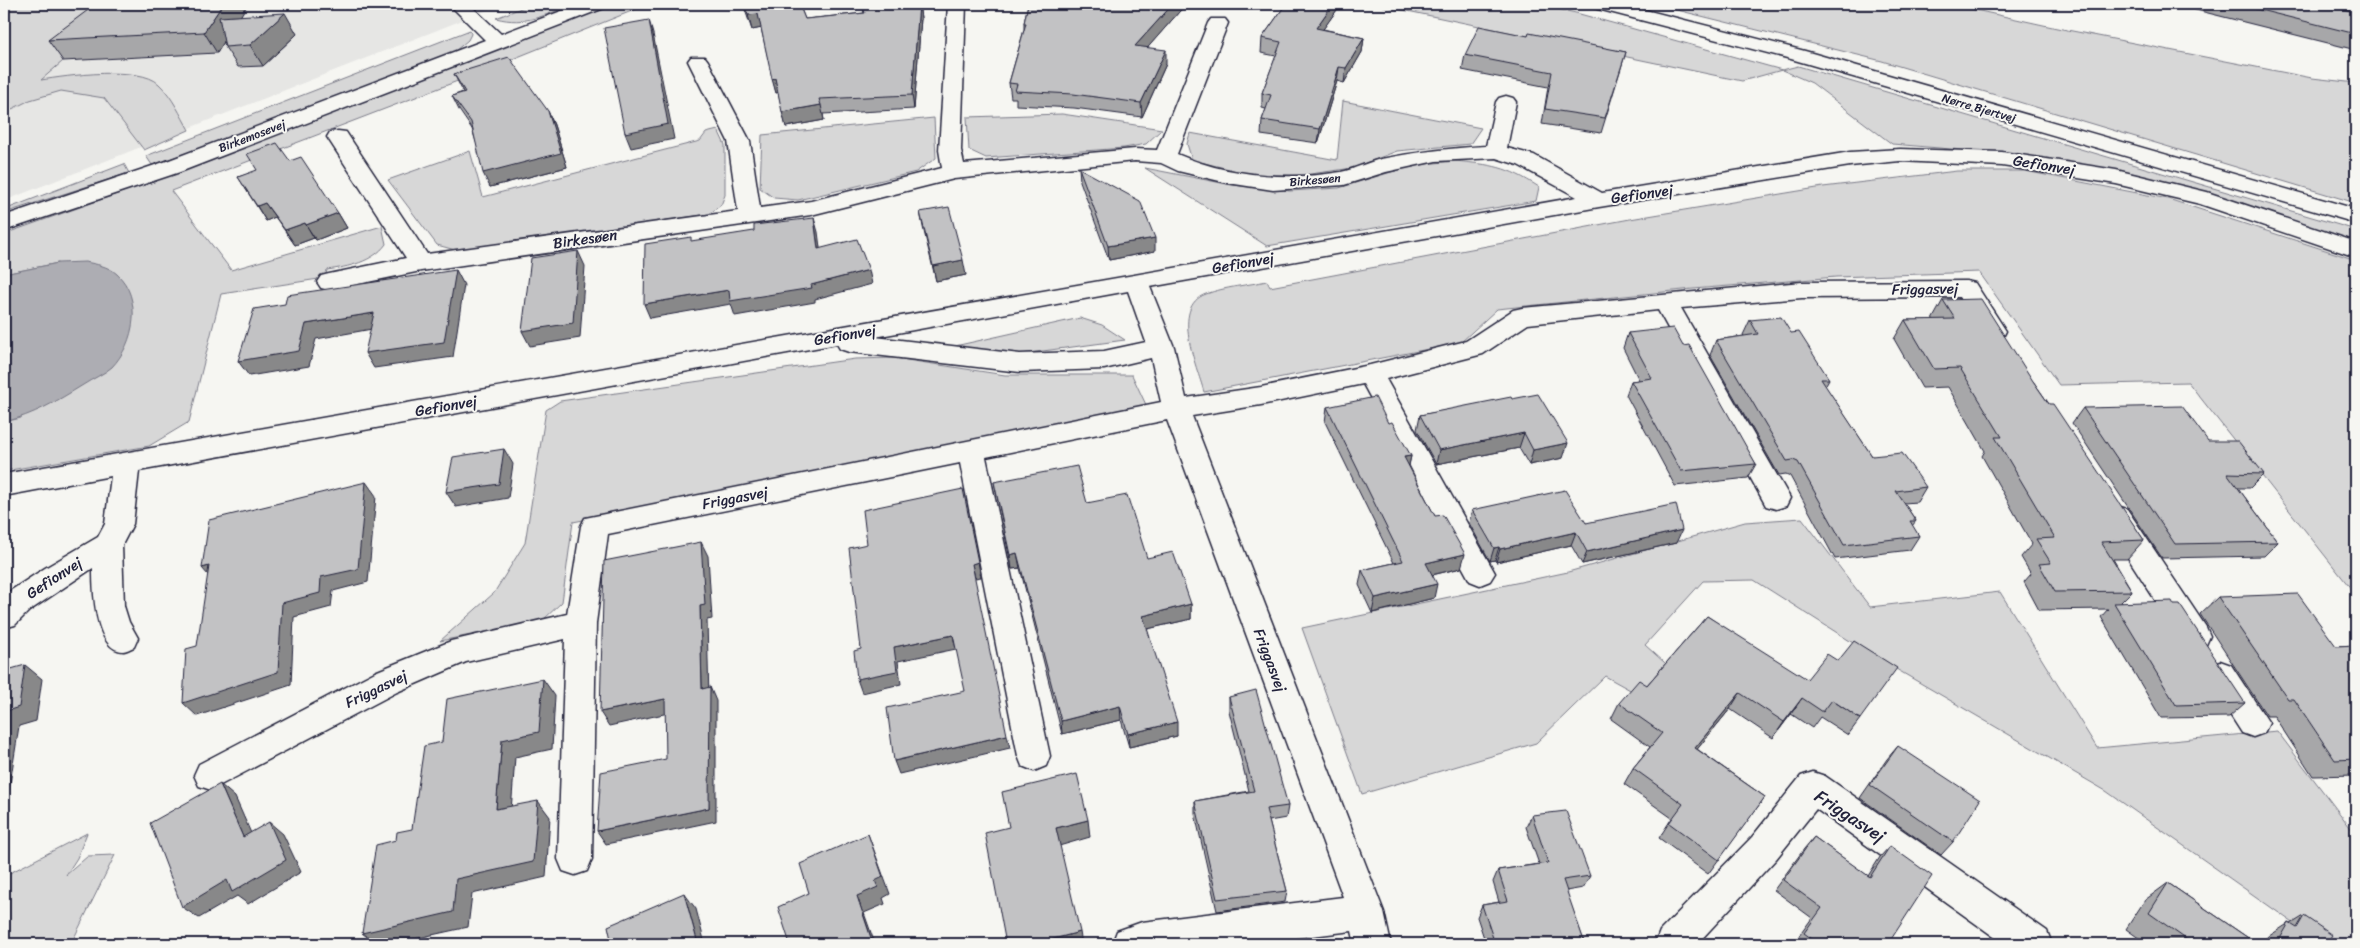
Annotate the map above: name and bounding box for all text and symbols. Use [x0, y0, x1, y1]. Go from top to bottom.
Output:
street label: Nørre Bjertvej [1939, 87, 2019, 129]
street label: Birkemosevej [215, 113, 289, 159]
street label: Gefionvej [2011, 147, 2077, 183]
street label: Birkesøen [1288, 167, 1342, 193]
street label: Gefionvej [1609, 177, 1675, 211]
street label: Birkesøen [551, 222, 619, 256]
street label: Gefionvej [1210, 245, 1277, 281]
street label: Friggasvej [1891, 275, 1959, 303]
street label: Gefionvej [812, 317, 879, 353]
street label: Gefionvej [413, 388, 480, 424]
street label: Friggasvej [700, 479, 771, 517]
street label: Gefionvej [21, 550, 88, 606]
street label: Friggasvej [1246, 624, 1294, 696]
street label: Friggasvej [340, 662, 412, 715]
street label: Friggasvej [1808, 781, 1893, 852]

